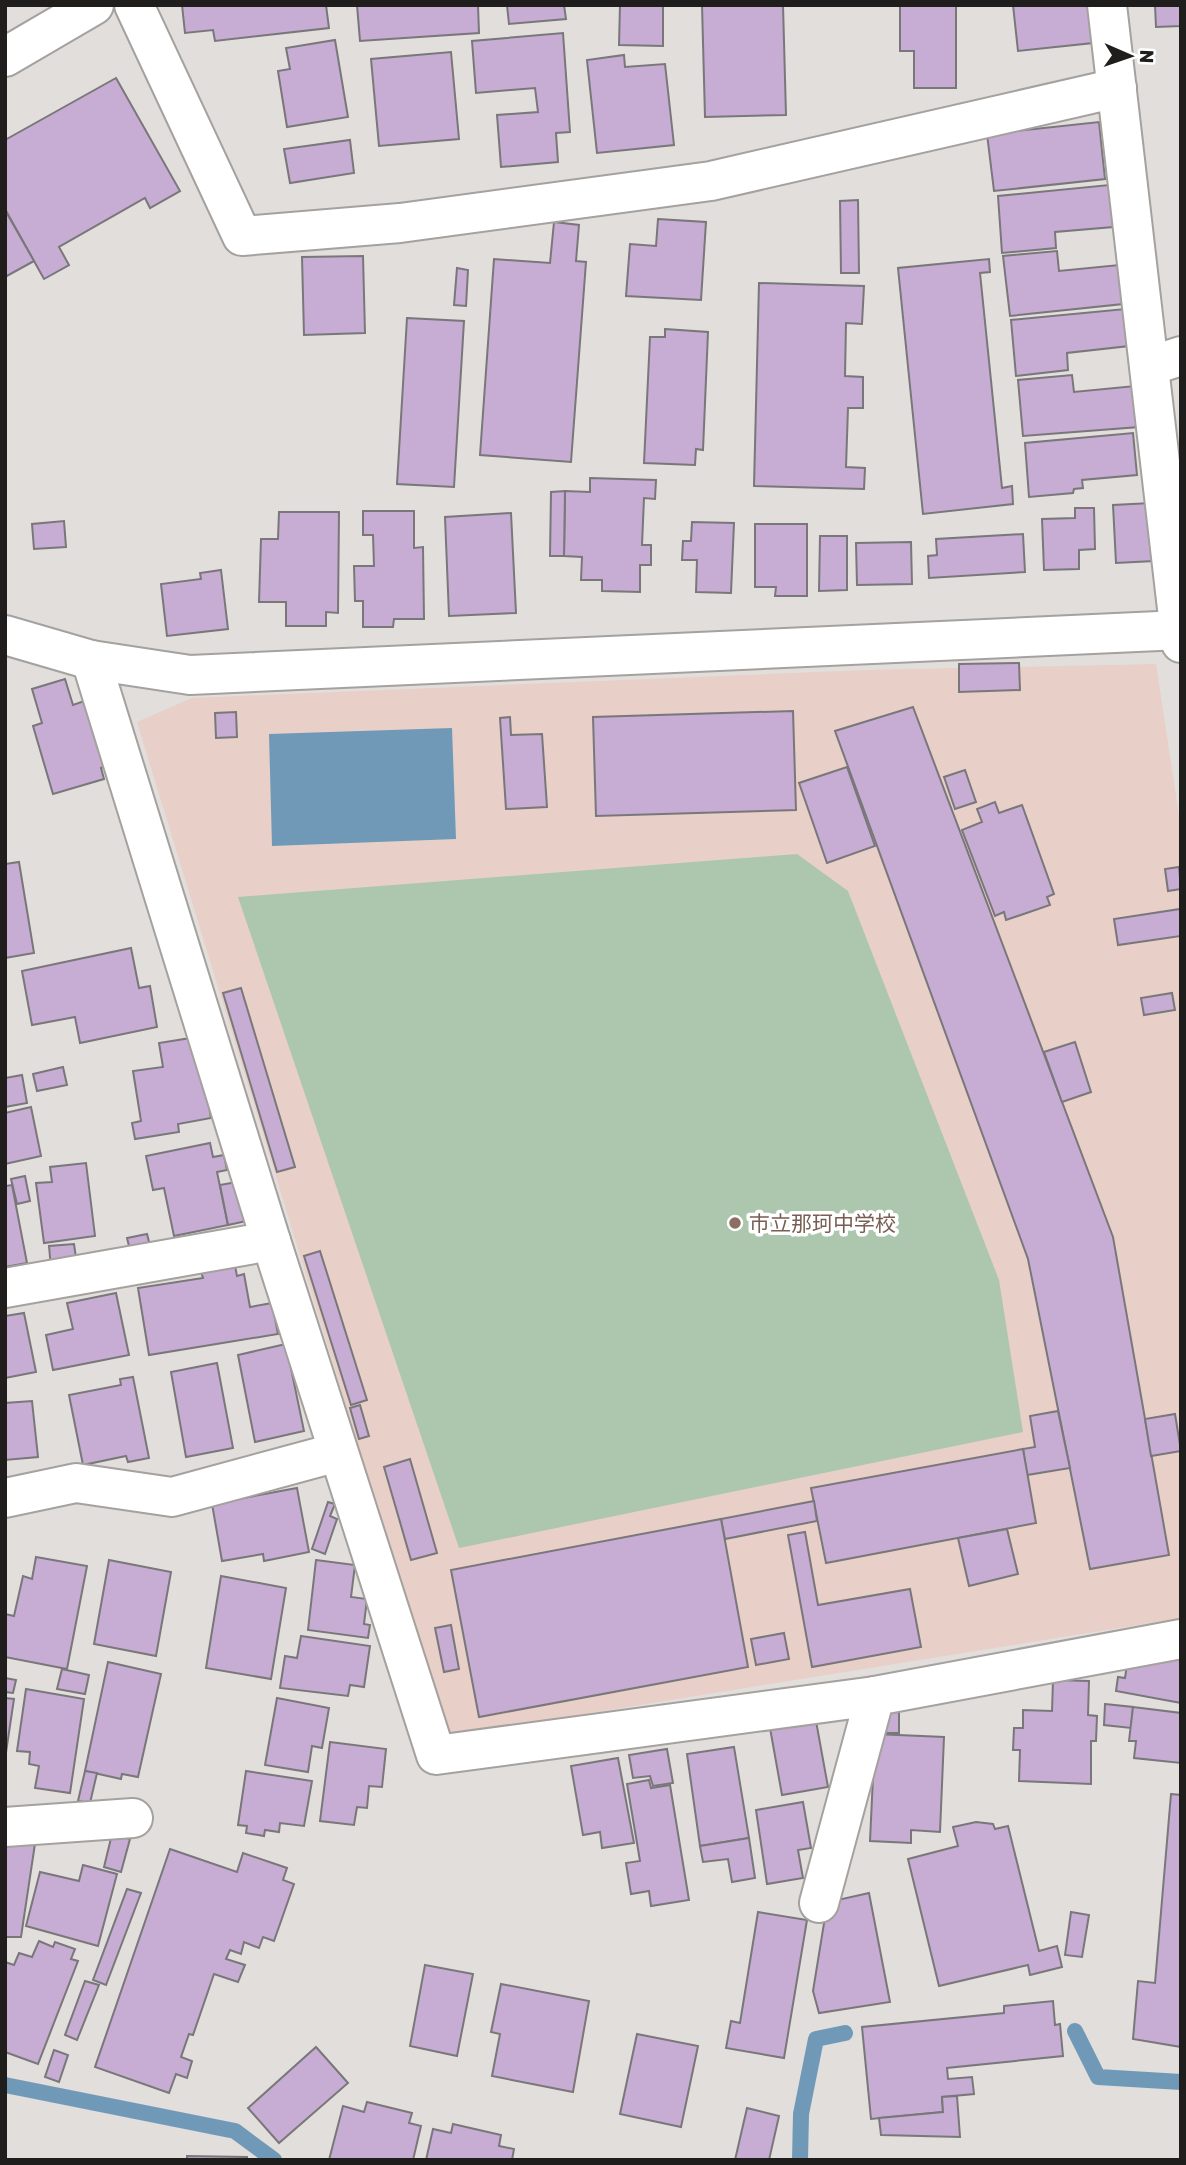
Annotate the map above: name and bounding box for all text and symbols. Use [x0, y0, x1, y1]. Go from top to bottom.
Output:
north arrow [1095, 21, 1165, 91]
text: N [1135, 49, 1158, 64]
place label: 市立那珂中学校 [749, 1211, 896, 1236]
marker: 市立那珂中学校 [727, 1215, 743, 1231]

